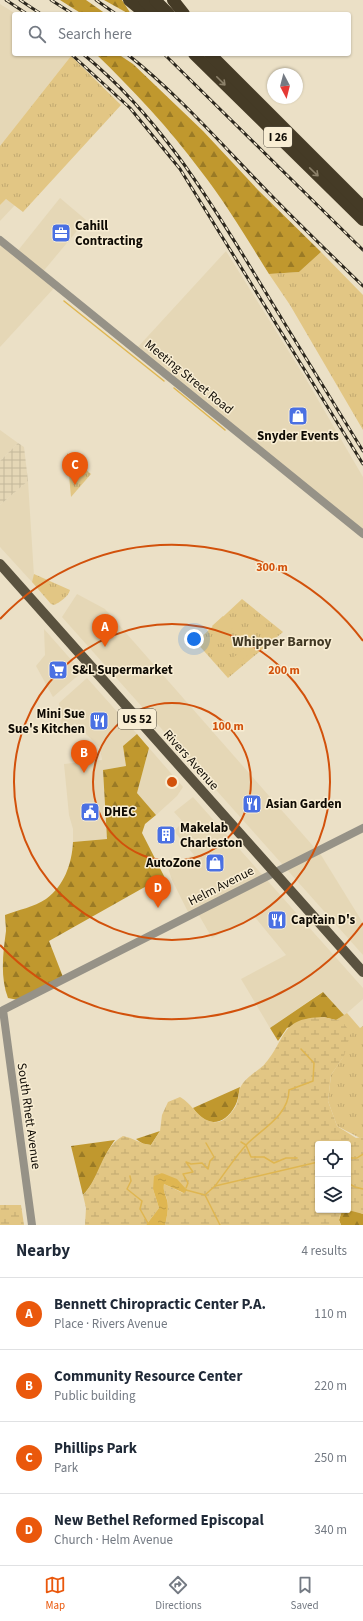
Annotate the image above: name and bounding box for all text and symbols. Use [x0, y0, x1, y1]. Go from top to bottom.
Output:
search box [12, 12, 351, 56]
icon: search [26, 23, 48, 45]
text: Search here [58, 24, 132, 45]
north arrow [267, 68, 303, 104]
one-way arrow [216, 77, 226, 86]
road number: I 26 [264, 127, 292, 147]
one-way arrow [309, 168, 319, 177]
place label: Cahill Contracting [75, 217, 143, 250]
office icon: Cahill Contracting [50, 222, 72, 244]
street label: Meeting Street Road [141, 336, 237, 418]
shop icon: Snyder Events [287, 405, 309, 427]
place label: Snyder Events [257, 427, 339, 445]
pin: C [62, 452, 88, 485]
text: 300 m [256, 559, 288, 576]
pin: A [92, 614, 118, 647]
your location [184, 629, 204, 649]
district label: Whipper Barnoy [232, 632, 332, 652]
supermarket icon: S&L Supermarket [47, 659, 69, 681]
place label: S&L Supermarket [72, 661, 173, 679]
text: 200 m [268, 662, 300, 679]
place label: Mini Sue Sue's Kitchen [8, 705, 85, 738]
road number: US 52 [118, 709, 156, 729]
restaurant icon: Mini Sue Sue's Kitchen [88, 710, 110, 732]
text: 100 m [212, 718, 244, 735]
street label: Rivers Avenue [159, 726, 223, 794]
pin: B [71, 740, 97, 773]
centre of rings [165, 775, 179, 789]
restaurant icon: Asian Garden [241, 793, 263, 815]
place label: Asian Garden [265, 795, 342, 813]
public building icon: DHEC [79, 801, 101, 823]
place label: DHEC [104, 803, 136, 821]
place label: Makelab Charleston [180, 819, 242, 852]
building icon: Makelab Charleston [155, 824, 177, 846]
shop icon: AutoZone [204, 852, 226, 874]
place label: AutoZone [145, 854, 201, 872]
street label: Helm Avenue [185, 862, 257, 910]
pin: D [145, 875, 171, 908]
restaurant icon: Captain D's [266, 909, 288, 931]
place label: Captain D's [291, 911, 356, 929]
street label: South Rhett Avenue [13, 1062, 45, 1170]
map controls [315, 1141, 351, 1213]
button: locate [315, 1141, 351, 1177]
button: layers [315, 1177, 351, 1213]
text: Nearby [16, 1239, 70, 1263]
text: 4 results [302, 1242, 347, 1260]
text: Bennett Chiropractic Center P.A. [54, 1294, 266, 1315]
text: A [25, 1305, 33, 1323]
text: 110 m [314, 1305, 347, 1323]
text: Place · Rivers Avenue [54, 1315, 167, 1333]
text: Community Resource Center [54, 1366, 242, 1387]
text: B [25, 1377, 33, 1395]
text: 220 m [314, 1377, 347, 1395]
text: Public building [54, 1387, 136, 1405]
text: Phillips Park [54, 1438, 137, 1459]
text: C [25, 1449, 33, 1467]
text: 250 m [314, 1449, 347, 1467]
text: Park [54, 1459, 78, 1477]
text: New Bethel Reformed Episcopal [54, 1510, 264, 1531]
text: D [25, 1521, 33, 1539]
text: 340 m [314, 1521, 347, 1539]
text: Church · Helm Avenue [54, 1531, 173, 1549]
tab: Map [44, 1574, 66, 1613]
tab: Directions [155, 1574, 202, 1613]
tab: Saved [291, 1574, 319, 1613]

